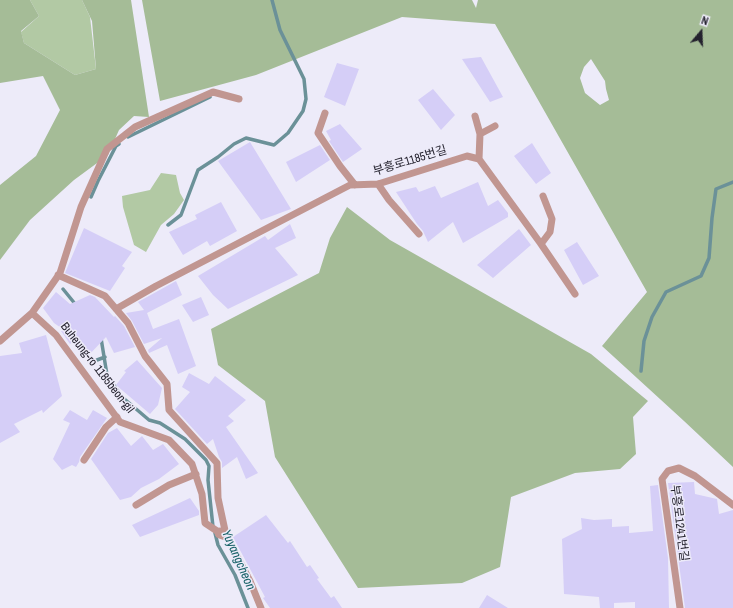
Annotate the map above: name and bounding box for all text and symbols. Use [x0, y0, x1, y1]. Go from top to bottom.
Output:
north arrow [681, 12, 721, 52]
text: N [700, 13, 710, 28]
street label: 부흥로1185번길 [371, 143, 449, 179]
street label: Buheung-ro 1185beon-gil [57, 320, 137, 416]
street label: 부흥로1241번길 [667, 484, 691, 562]
water label: Yuyangcheon [218, 527, 258, 593]

